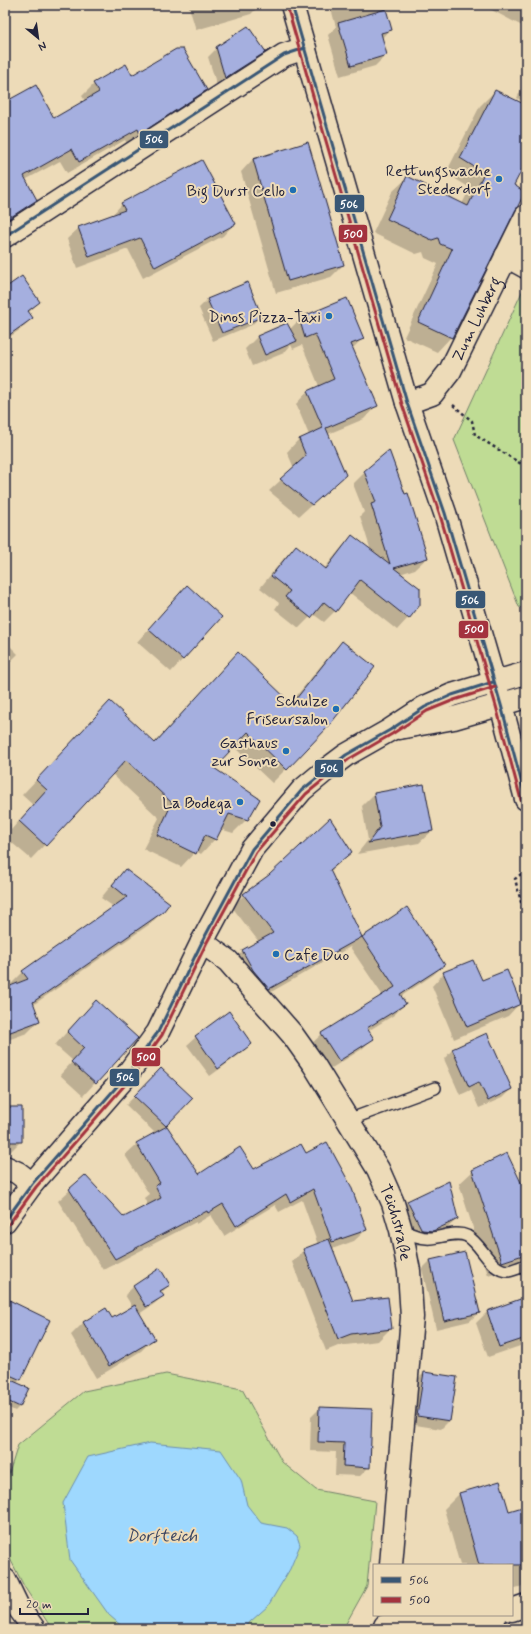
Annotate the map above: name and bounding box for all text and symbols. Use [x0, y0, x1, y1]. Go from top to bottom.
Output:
north arrow [18, 18, 58, 58]
text: N [36, 38, 49, 54]
line badge: 506 [139, 130, 169, 149]
text: 506 [145, 133, 163, 147]
place label: Rettungswache Stederdorf [386, 161, 491, 200]
marker: Rettungswache Stederdorf [494, 174, 504, 184]
place label: Big Durst Cello [187, 181, 285, 203]
marker: Big Durst Cello [288, 185, 298, 195]
line badge: 506 [334, 194, 365, 213]
text: 506 [340, 198, 358, 212]
line badge: 500 [338, 224, 368, 243]
text: 500 [343, 228, 363, 242]
street label: Zum Luhberg [447, 273, 508, 365]
place label: Dinos Pizza-Taxi [208, 307, 321, 328]
marker: Dinos Pizza-Taxi [324, 311, 334, 321]
line badge: 506 [455, 590, 486, 609]
text: 506 [461, 594, 479, 608]
line badge: 500 [458, 620, 489, 639]
text: 500 [464, 623, 484, 637]
place label: Schulze Friseursalon [247, 691, 328, 730]
marker: Schulze Friseursalon [331, 704, 341, 714]
place label: Gasthaus zur Sonne [211, 733, 278, 772]
marker: Gasthaus zur Sonne [281, 746, 291, 756]
line badge: 506 [314, 759, 344, 778]
text: 506 [320, 762, 338, 776]
place label: La Bodega [162, 793, 232, 814]
marker: La Bodega [235, 797, 245, 807]
unlabelled marker [268, 819, 278, 829]
place label: Cafe Duo [284, 945, 350, 966]
marker: Cafe Duo [271, 949, 281, 959]
line badge: 500 [131, 1047, 161, 1067]
text: 500 [136, 1051, 156, 1065]
line badge: 506 [109, 1068, 140, 1087]
text: 506 [116, 1071, 134, 1085]
street label: Teichstraße [374, 1181, 416, 1263]
water label: Dorfteich [127, 1525, 198, 1547]
legend [373, 1564, 513, 1616]
text: 506 [409, 1573, 429, 1589]
scale bar [20, 1590, 88, 1616]
text: 500 [409, 1593, 430, 1609]
text: 20 m [26, 1597, 52, 1613]

